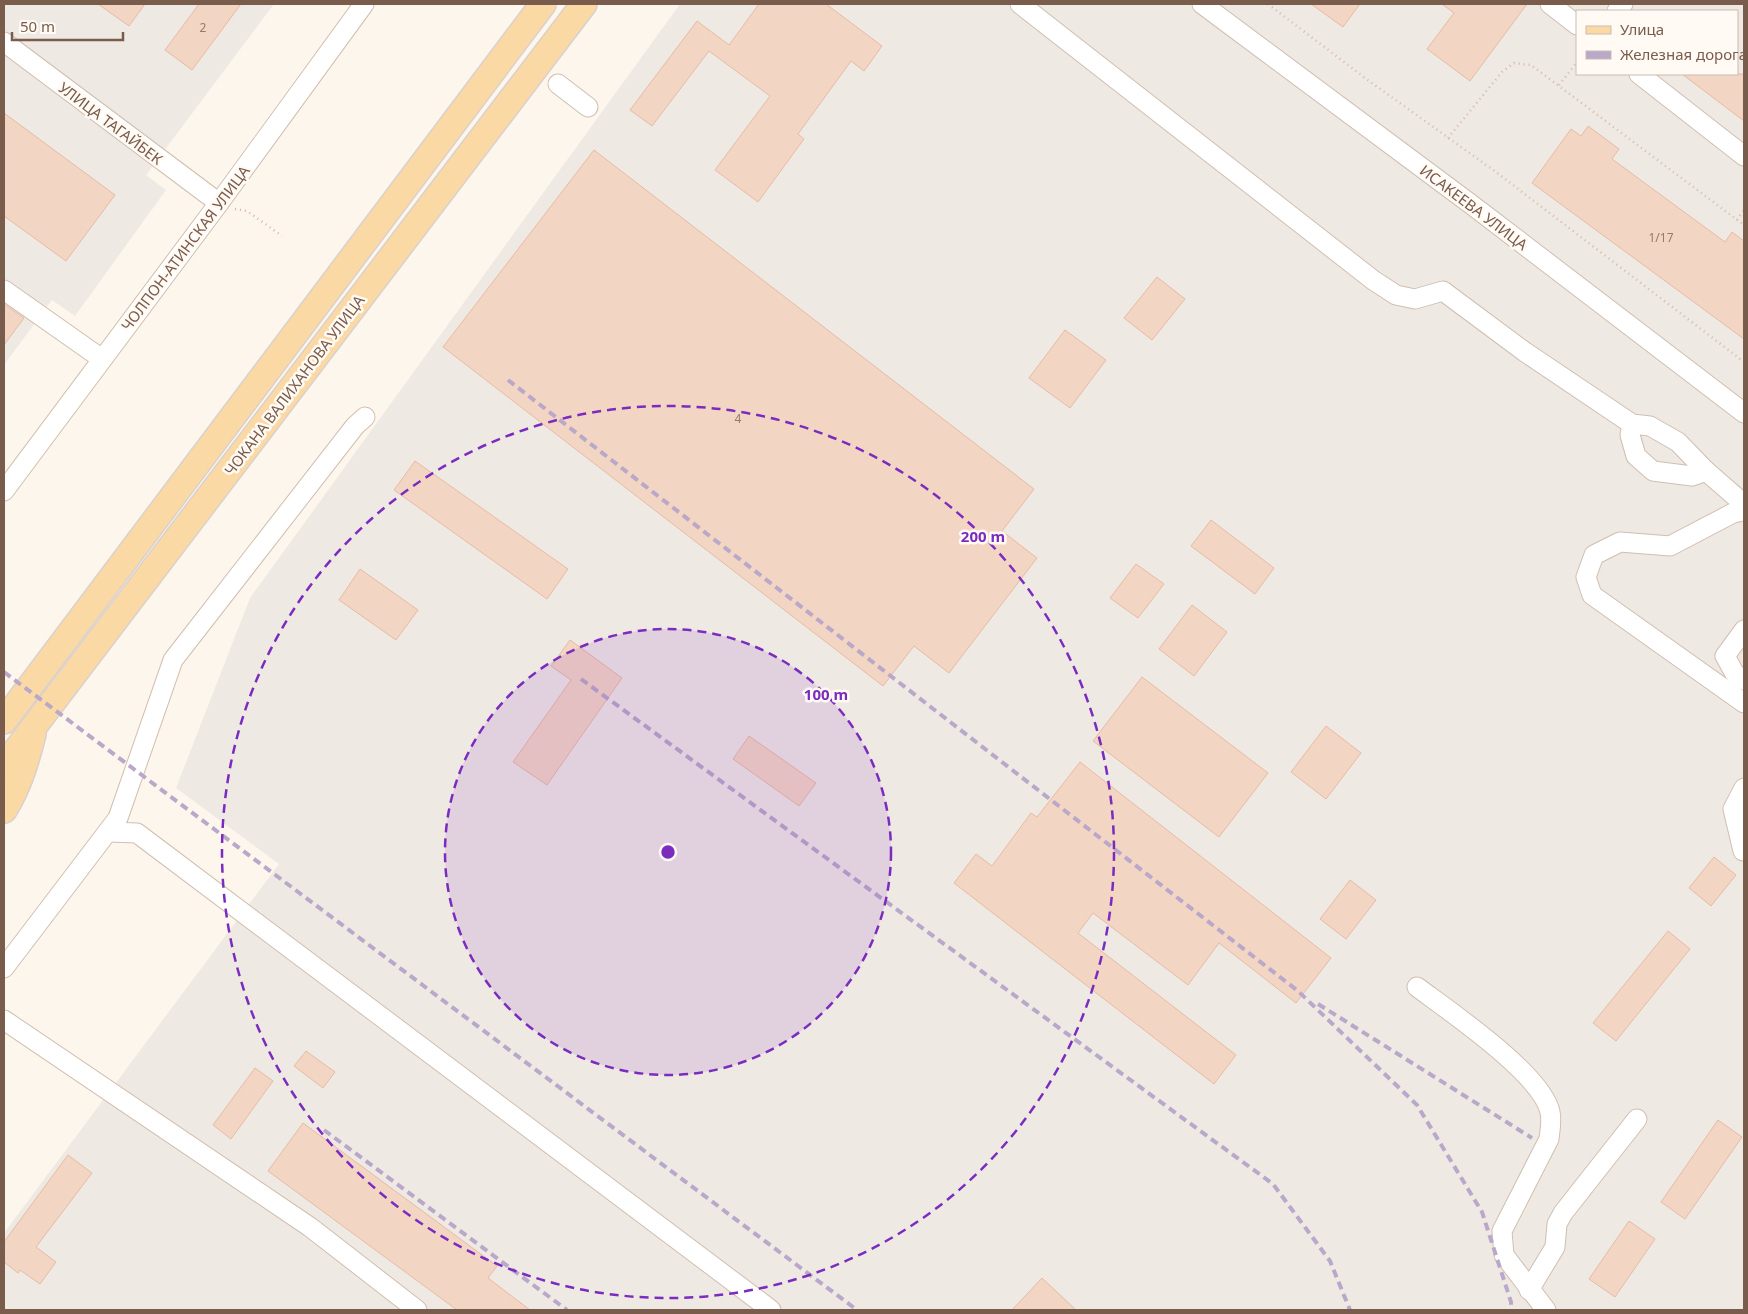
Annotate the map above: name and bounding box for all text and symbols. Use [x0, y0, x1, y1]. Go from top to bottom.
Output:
scale bar [12, 10, 124, 42]
legend [1576, 10, 1738, 75]
text: 50 m [20, 16, 55, 36]
house number: 2 [200, 19, 207, 36]
text: Улица [1620, 19, 1664, 39]
text: Железная дорога [1620, 44, 1747, 64]
street label: УЛИЦА ТАГАЙБЕК [55, 77, 168, 169]
street label: ИСАКЕЕВА УЛИЦА [1416, 160, 1532, 254]
street label: ЧОЛПОН-АТИНСКАЯ УЛИЦА [116, 161, 254, 335]
house number: 1/17 [1648, 229, 1674, 246]
street label: ЧОКАНА ВАЛИХАНОВА УЛИЦА [220, 290, 369, 479]
house number: 4 [735, 410, 742, 427]
text: 200 m [961, 526, 1005, 546]
text: 100 m [804, 684, 848, 704]
centre of rings [659, 843, 677, 861]

